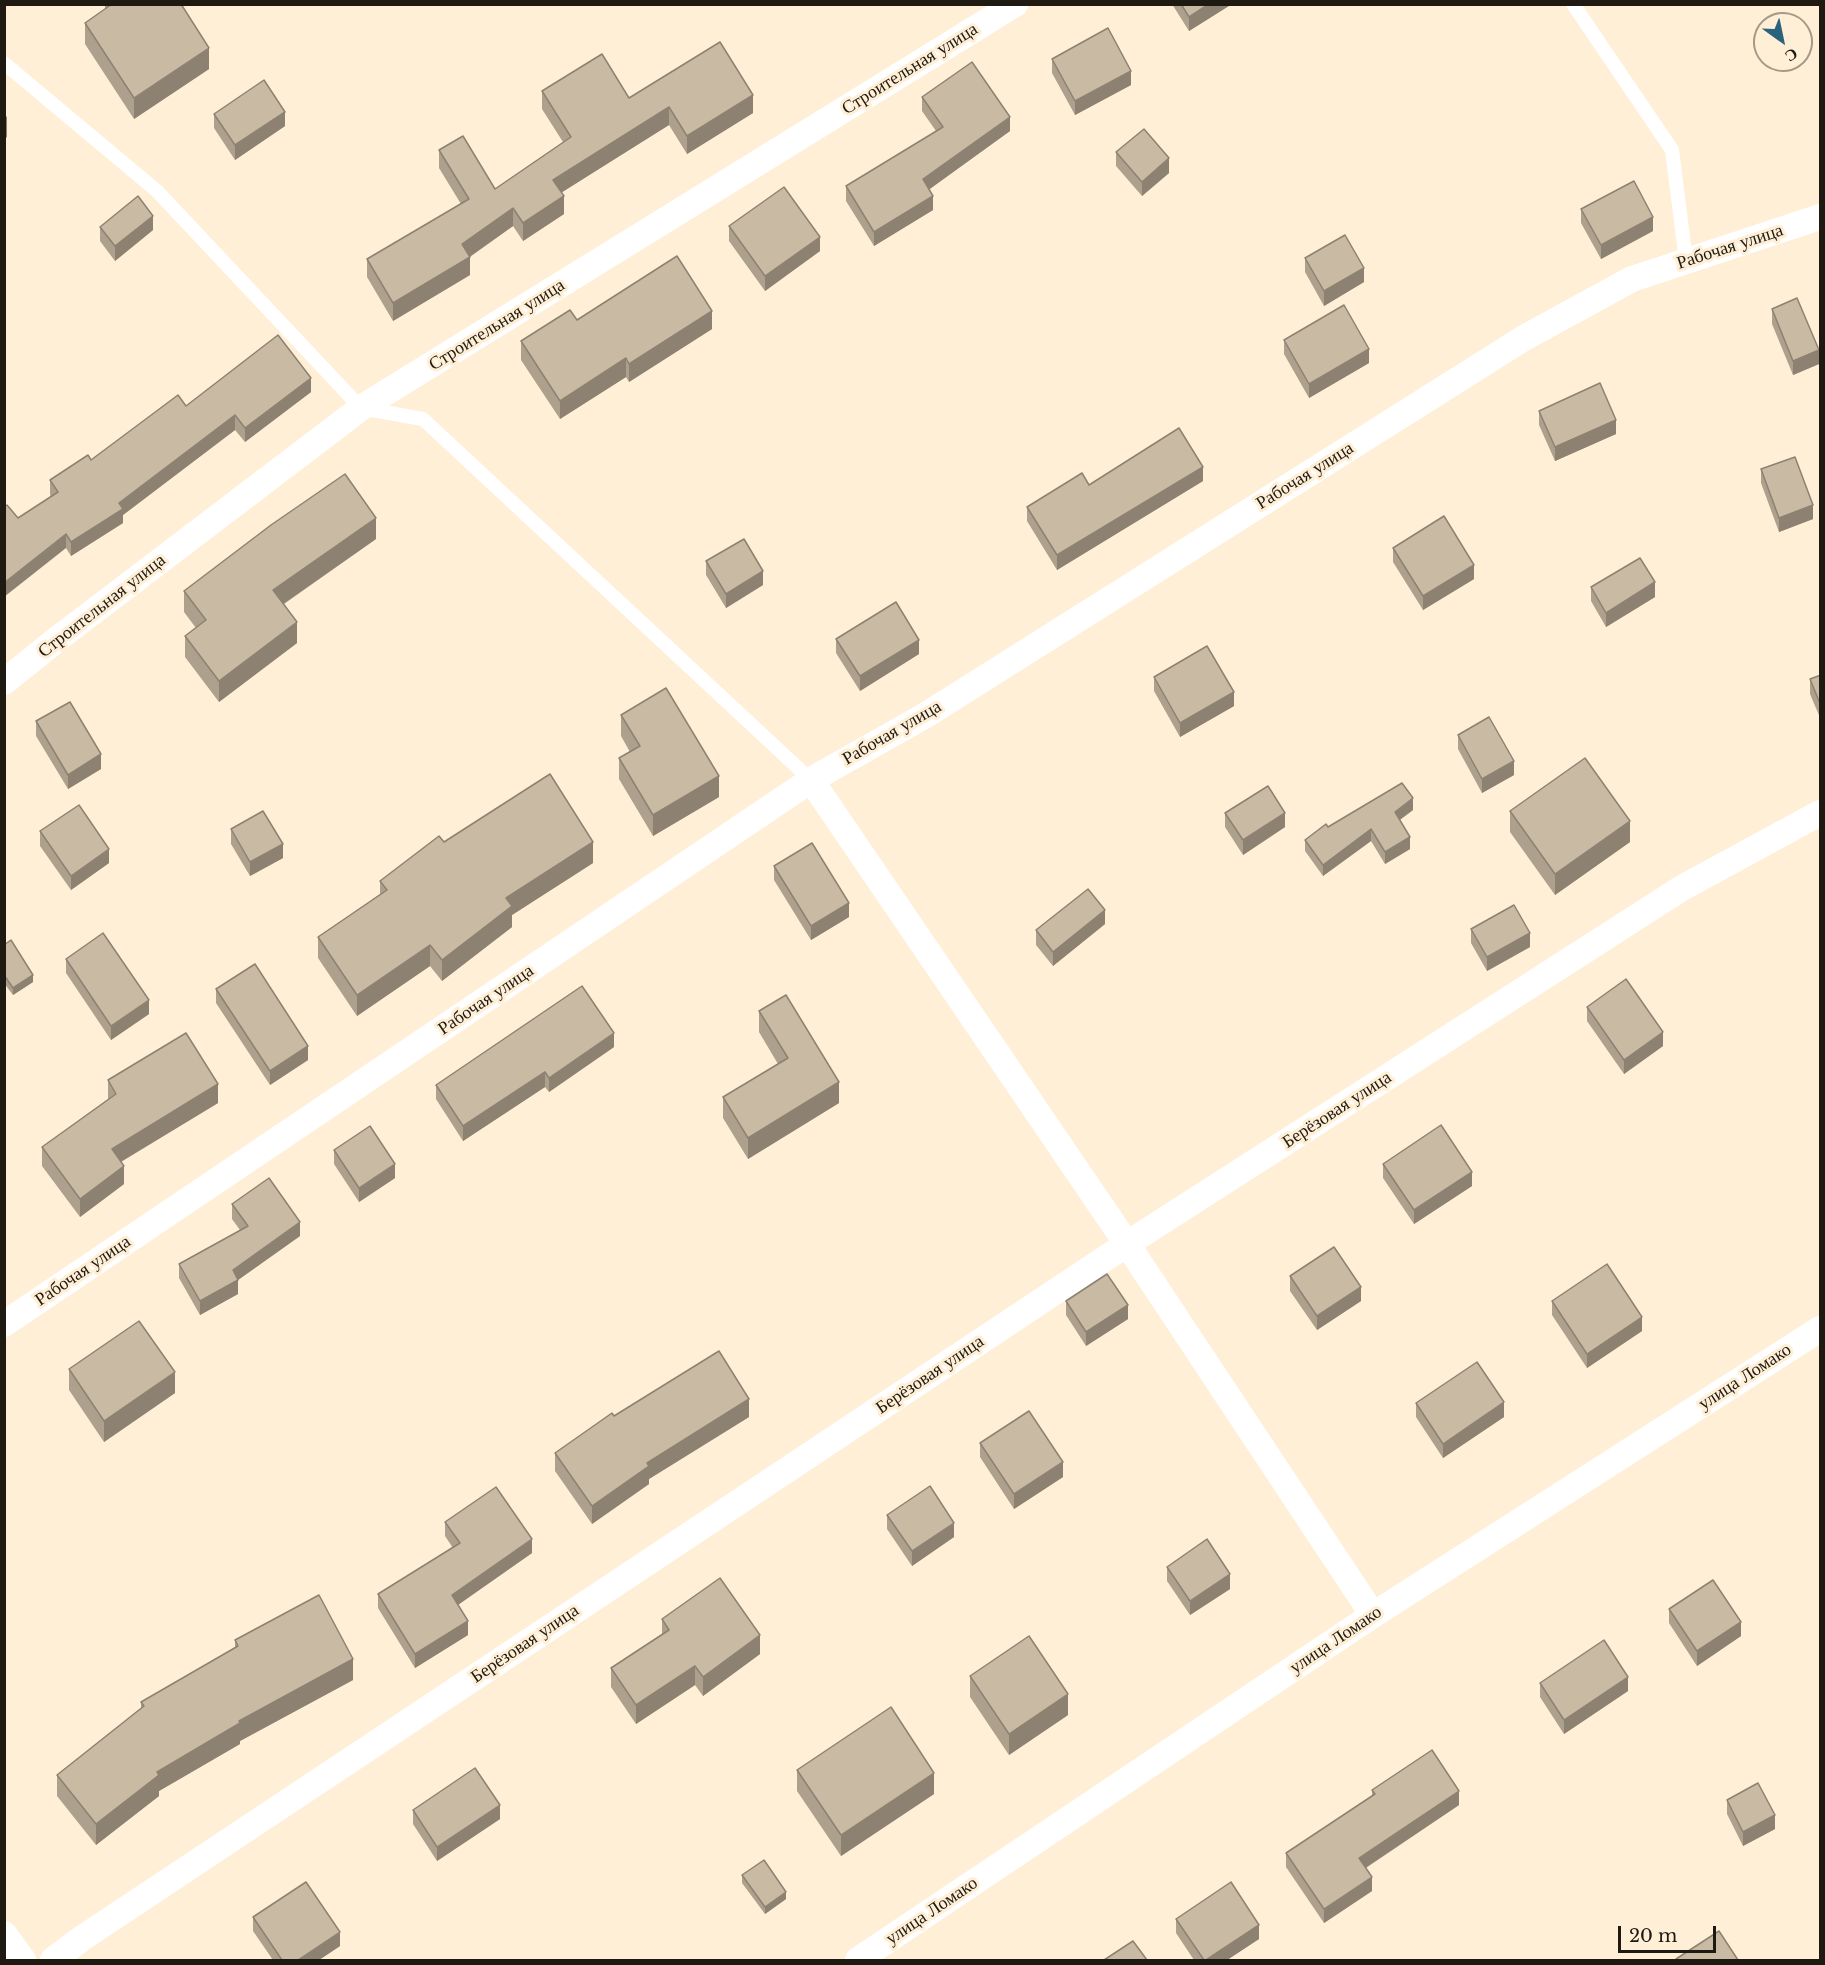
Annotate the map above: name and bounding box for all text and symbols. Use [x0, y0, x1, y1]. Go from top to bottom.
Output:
north arrow [1753, 12, 1813, 72]
street label: Строительная улица [838, 18, 982, 120]
text: С [1781, 44, 1802, 67]
street label: Рабочая улица [1674, 220, 1786, 274]
street label: Строительная улица [425, 274, 569, 376]
street label: Рабочая улица [1252, 438, 1358, 514]
street label: Строительная улица [34, 549, 170, 663]
street label: Рабочая улица [839, 696, 945, 770]
street label: Рабочая улица [434, 960, 538, 1040]
street label: Берёзовая улица [1279, 1067, 1395, 1153]
street label: Рабочая улица [31, 1231, 135, 1311]
street label: Берёзовая улица [872, 1331, 988, 1419]
street label: улица Ломако [1695, 1339, 1795, 1415]
street label: Берёзовая улица [467, 1600, 583, 1688]
street label: улица Ломако [1286, 1601, 1386, 1679]
street label: улица Ломако [882, 1872, 982, 1950]
scale bar [1621, 1914, 1718, 1952]
text: 20 m [1629, 1925, 1677, 1947]

